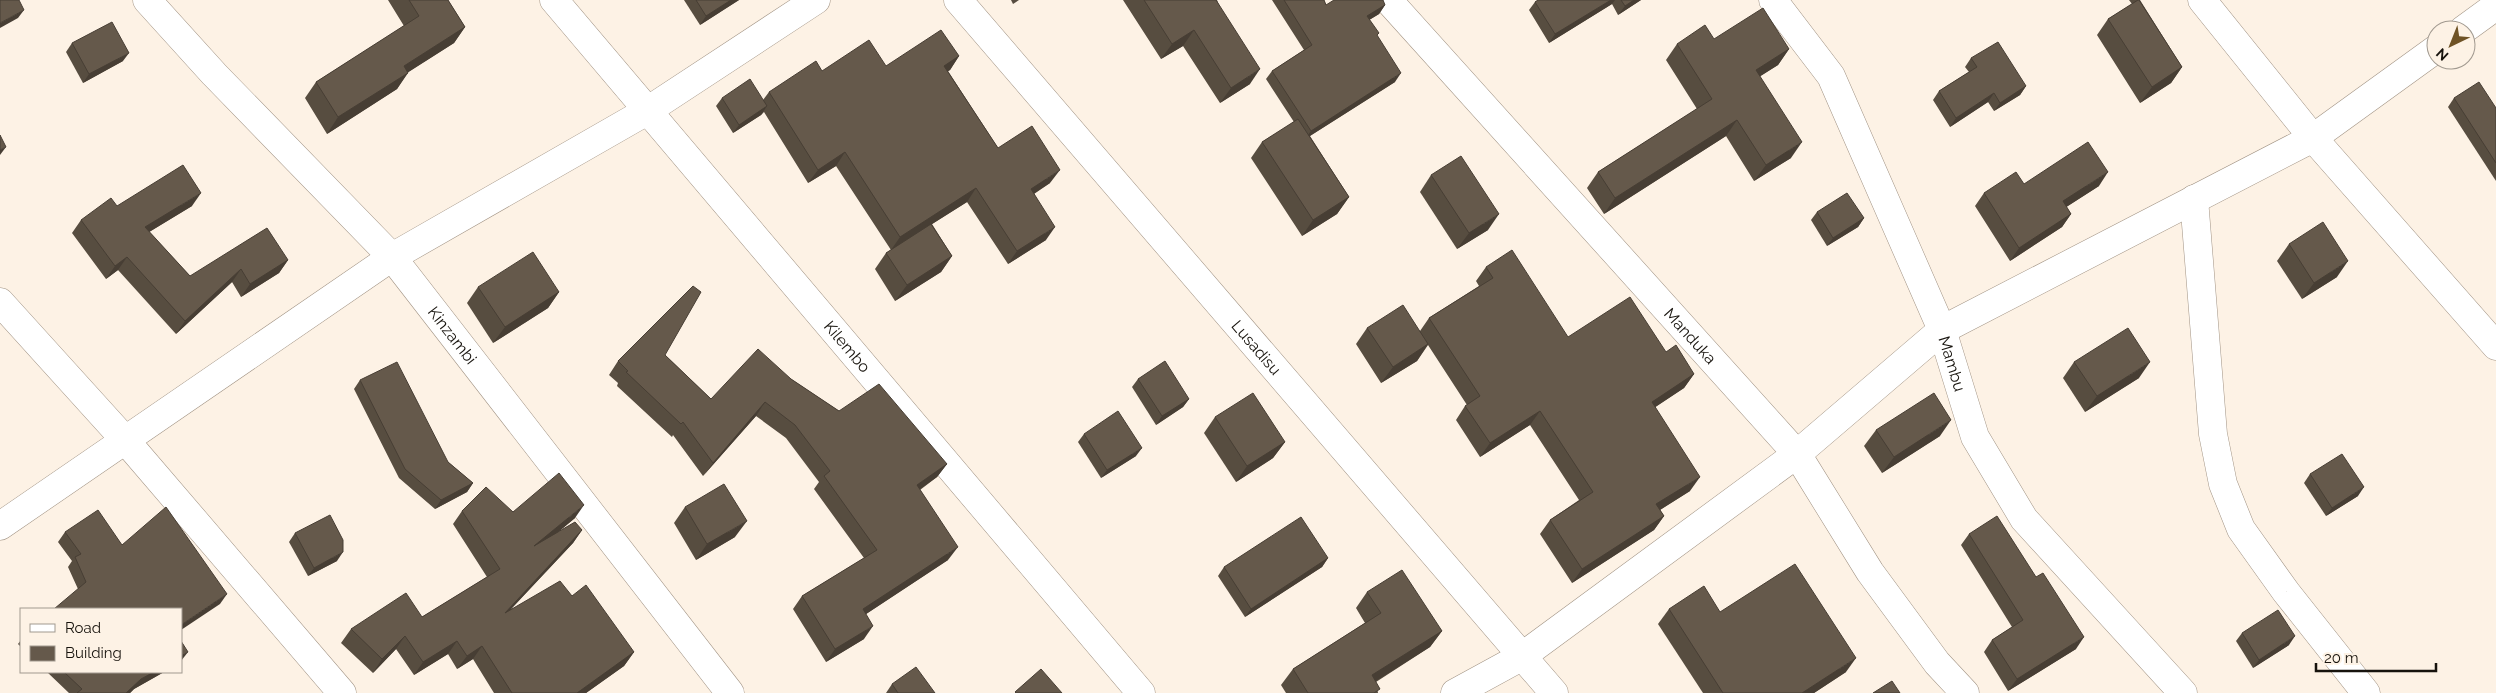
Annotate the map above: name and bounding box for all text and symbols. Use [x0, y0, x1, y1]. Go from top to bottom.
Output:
north arrow [2426, 20, 2476, 70]
text: N [2433, 45, 2451, 64]
street label: Kinzambi [424, 303, 481, 368]
street label: Manduka [1660, 304, 1721, 368]
street label: Lusadisu [1228, 316, 1285, 378]
street label: Kilembo [820, 317, 875, 376]
street label: Mambu [1935, 334, 1970, 394]
legend [20, 608, 182, 673]
text: Road [65, 619, 101, 637]
scale bar [2316, 640, 2436, 672]
text: Building [65, 644, 122, 662]
text: 20 m [2324, 649, 2359, 667]

